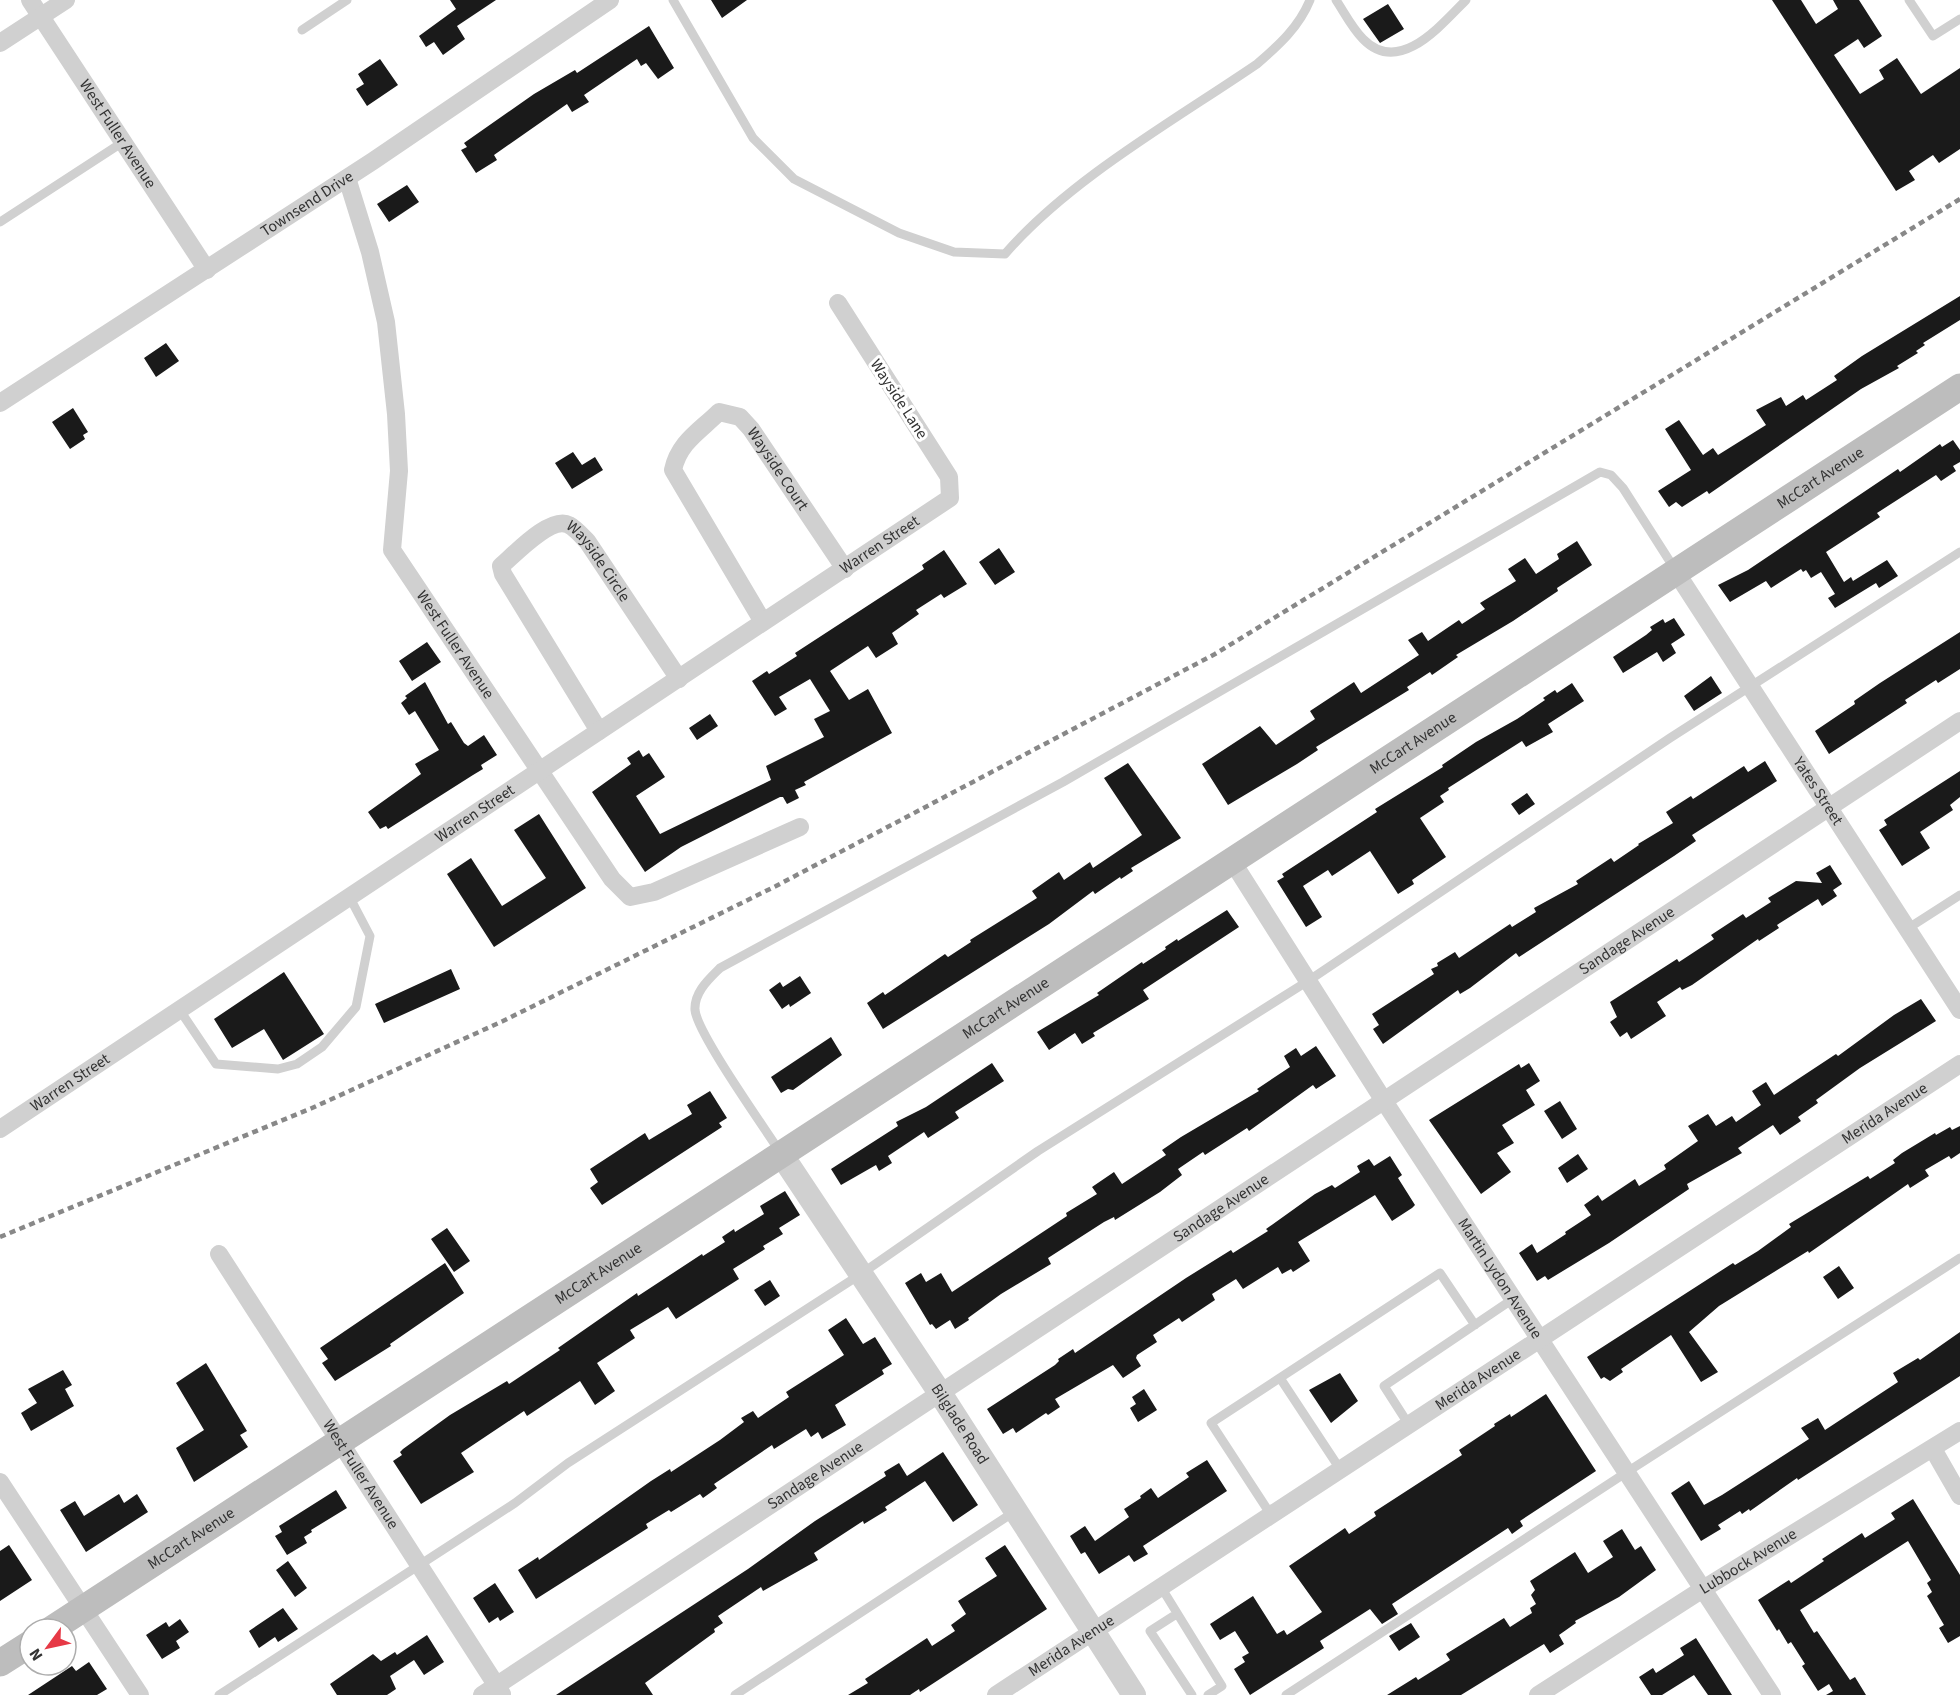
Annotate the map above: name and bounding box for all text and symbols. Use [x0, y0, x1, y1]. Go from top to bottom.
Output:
street label: West Fuller Avenue [74, 75, 162, 193]
street label: Townsend Drive [256, 166, 358, 242]
street label: Wayside Lane [865, 355, 933, 443]
street label: Wayside Court [742, 423, 814, 515]
street label: McCart Avenue [1773, 441, 1868, 514]
street label: Warren Street [835, 510, 924, 579]
street label: Wayside Circle [562, 515, 636, 606]
street label: West Fuller Avenue [411, 586, 499, 703]
street label: McCart Avenue [1365, 707, 1461, 779]
street label: Yates Street [1787, 752, 1849, 830]
street label: Warren Street [431, 779, 519, 848]
street label: Sandage Avenue [1574, 901, 1679, 980]
street label: McCart Avenue [958, 972, 1054, 1045]
street label: Warren Street [26, 1048, 115, 1117]
street label: Merida Avenue [1837, 1077, 1932, 1150]
street label: Sandage Avenue [1169, 1168, 1273, 1248]
street label: Martin Lydon Avenue [1452, 1214, 1547, 1343]
street label: McCart Avenue [551, 1237, 646, 1310]
street label: Merida Avenue [1431, 1343, 1525, 1416]
street label: Bilglade Road [926, 1379, 994, 1469]
street label: West Fuller Avenue [317, 1415, 404, 1533]
street label: Sandage Avenue [763, 1436, 867, 1515]
street label: McCart Avenue [143, 1502, 239, 1575]
street label: Lubbock Avenue [1695, 1523, 1801, 1600]
street label: Merida Avenue [1024, 1609, 1119, 1682]
north arrow [18, 1617, 78, 1677]
text: N [24, 1644, 48, 1665]

